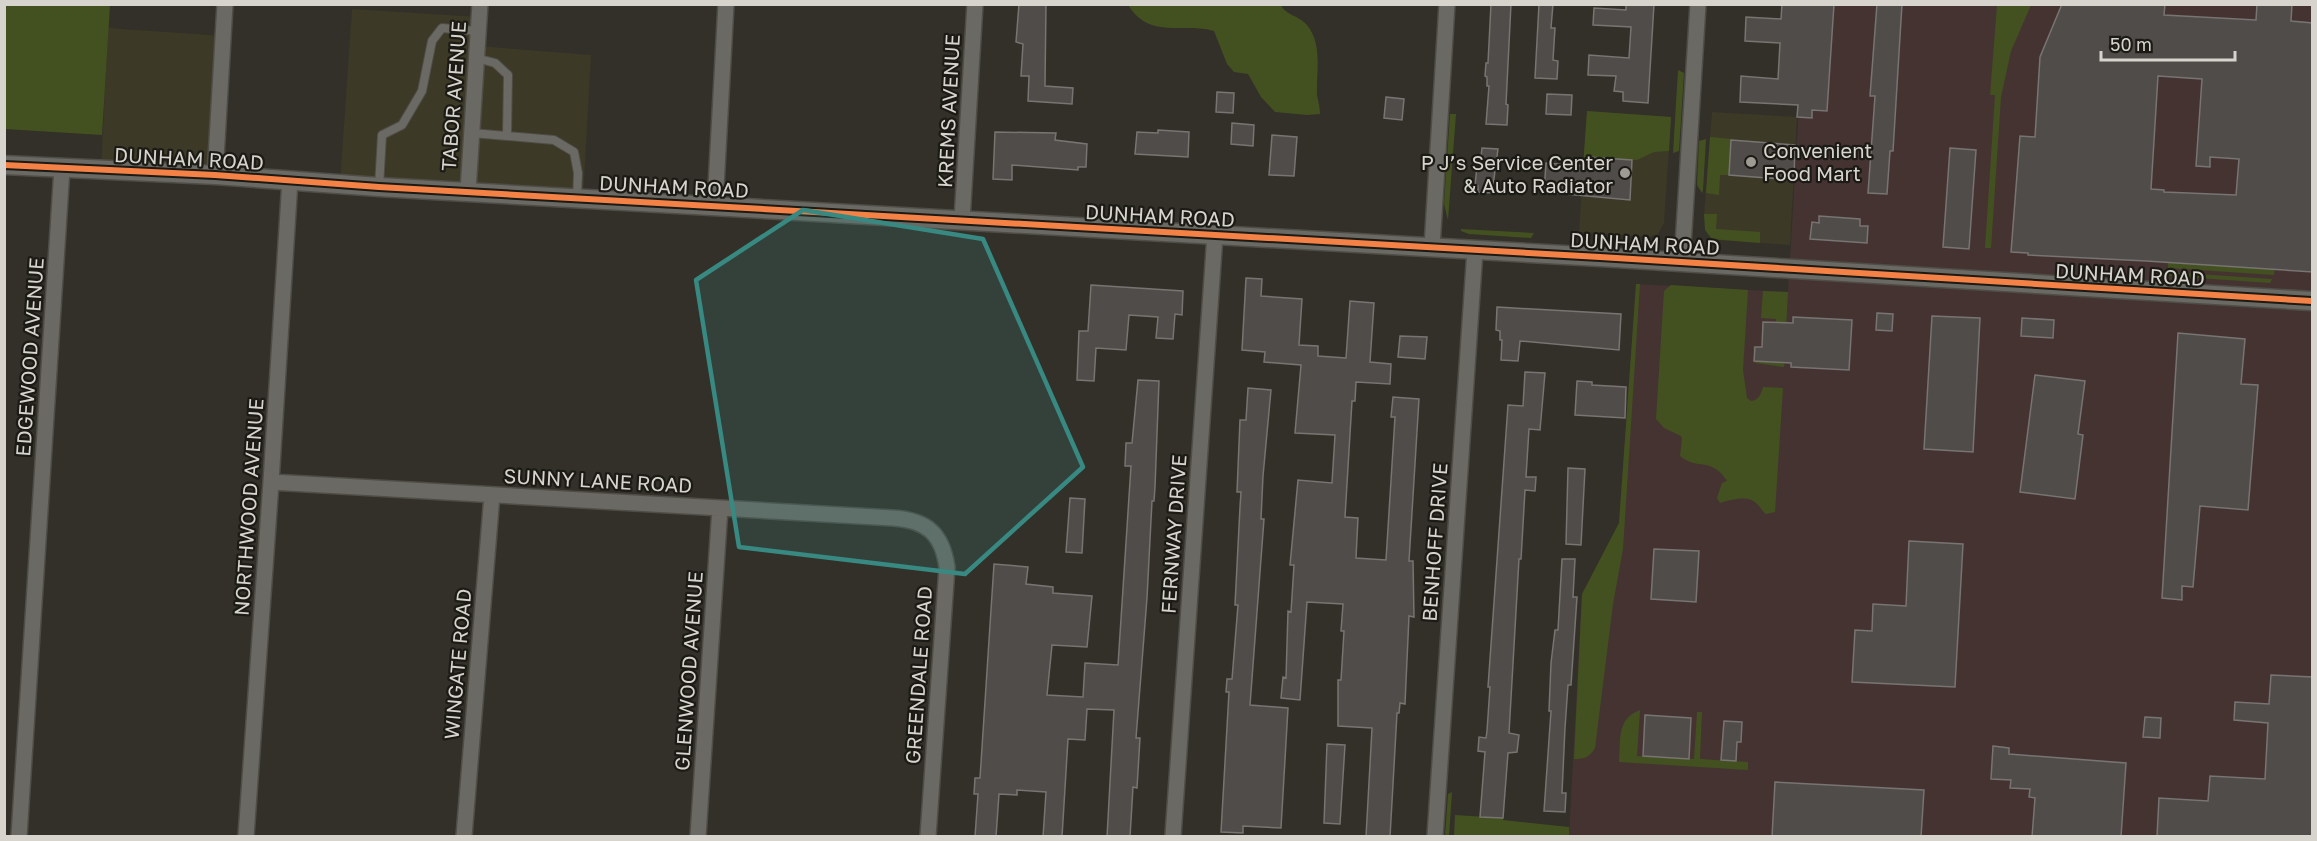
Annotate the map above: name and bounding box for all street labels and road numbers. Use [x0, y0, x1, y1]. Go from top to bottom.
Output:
street label: TABOR AVENUE [436, 20, 470, 172]
street label: KREMS AVENUE [932, 34, 964, 188]
street label: DUNHAM ROAD [113, 142, 265, 174]
street label: DUNHAM ROAD [598, 170, 750, 202]
street label: DUNHAM ROAD [1084, 199, 1236, 231]
street label: DUNHAM ROAD [1569, 227, 1721, 259]
street label: EDGEWOOD AVENUE [10, 257, 48, 457]
street label: DUNHAM ROAD [2054, 258, 2206, 290]
street label: NORTHWOOD AVENUE [228, 398, 268, 616]
street label: FERNWAY DRIVE [1155, 454, 1191, 614]
street label: BENHOFF DRIVE [1416, 462, 1452, 622]
street label: SUNNY LANE ROAD [503, 463, 693, 497]
street label: GLENWOOD AVENUE [669, 571, 707, 771]
street label: GREENDALE ROAD [900, 585, 936, 765]
street label: WINGATE ROAD [438, 588, 476, 740]

